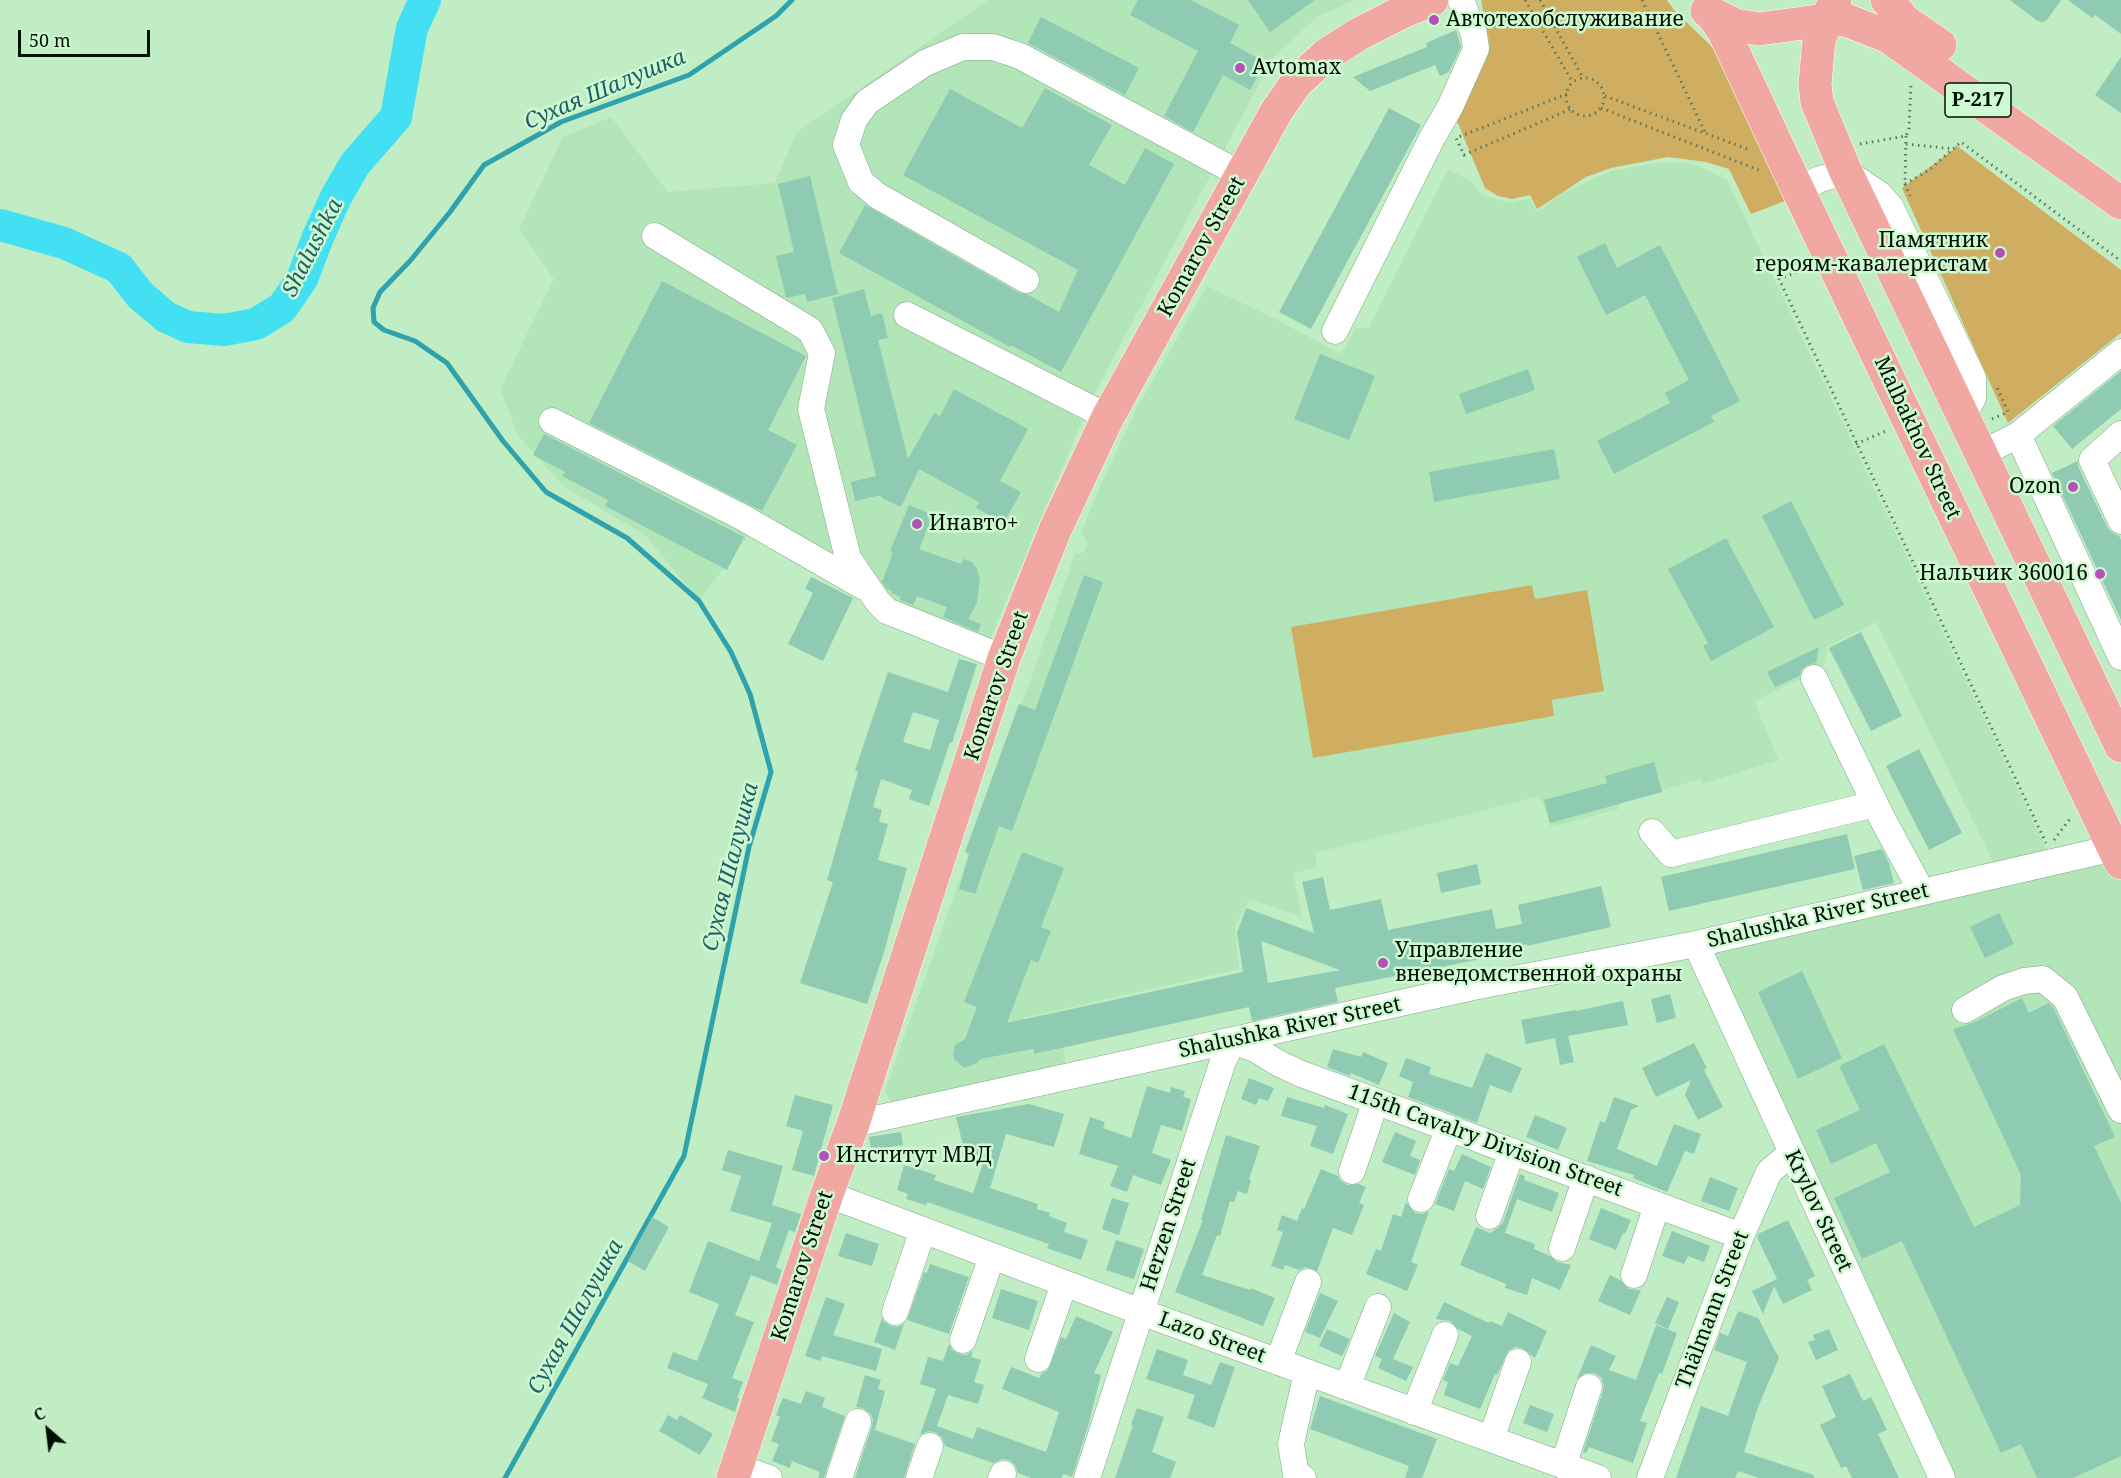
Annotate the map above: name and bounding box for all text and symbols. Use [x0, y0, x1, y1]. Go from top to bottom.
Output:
place label: Автотехобслуживание [1446, 7, 1684, 33]
marker: Автотехобслуживание [1427, 13, 1441, 27]
scale bar [21, 18, 153, 56]
text: 50 m [29, 28, 71, 52]
water label: Сухая Шалушка [520, 44, 690, 136]
place label: Avtomax [1252, 55, 1341, 81]
marker: Avtomax [1233, 61, 1247, 75]
road number: Р-217 [1945, 83, 2011, 117]
street label: Komarov Street [1153, 173, 1251, 321]
water label: Shalushka [277, 195, 349, 301]
place label: Памятник героям-кавалеристам [1755, 228, 1988, 278]
marker: Памятник героям-кавалеристам [1993, 246, 2007, 260]
street label: Malbakhov Street [1868, 353, 1966, 523]
place label: Ozon [2009, 474, 2061, 500]
marker: Ozon [2066, 480, 2080, 494]
place label: Инавто+ [929, 511, 1019, 537]
marker: Инавто+ [910, 517, 924, 531]
place label: Нальчик 360016 [1919, 561, 2088, 587]
marker: Нальчик 360016 [2093, 567, 2107, 581]
street label: Komarov Street [960, 608, 1034, 764]
water label: Сухая Шалушка [697, 780, 765, 954]
street label: Shalushka River Street [1705, 878, 1931, 954]
place label: Управление вневедомственной охраны [1395, 938, 1682, 988]
marker: Управление вневедомственной охраны [1376, 956, 1390, 970]
street label: Shalushka River Street [1177, 992, 1403, 1064]
street label: 115th Cavalry Division Street [1344, 1079, 1626, 1203]
place label: Институт МВД [836, 1143, 992, 1169]
street label: Krylov Street [1779, 1146, 1857, 1276]
marker: Институт МВД [817, 1149, 831, 1163]
street label: Herzen Street [1136, 1156, 1202, 1294]
street label: Komarov Street [767, 1188, 839, 1344]
street label: Thälmann Street [1671, 1227, 1755, 1393]
water label: Сухая Шалушка [523, 1235, 629, 1399]
street label: Lazo Street [1155, 1307, 1269, 1369]
north arrow [18, 1400, 78, 1460]
text: С [30, 1402, 49, 1426]

